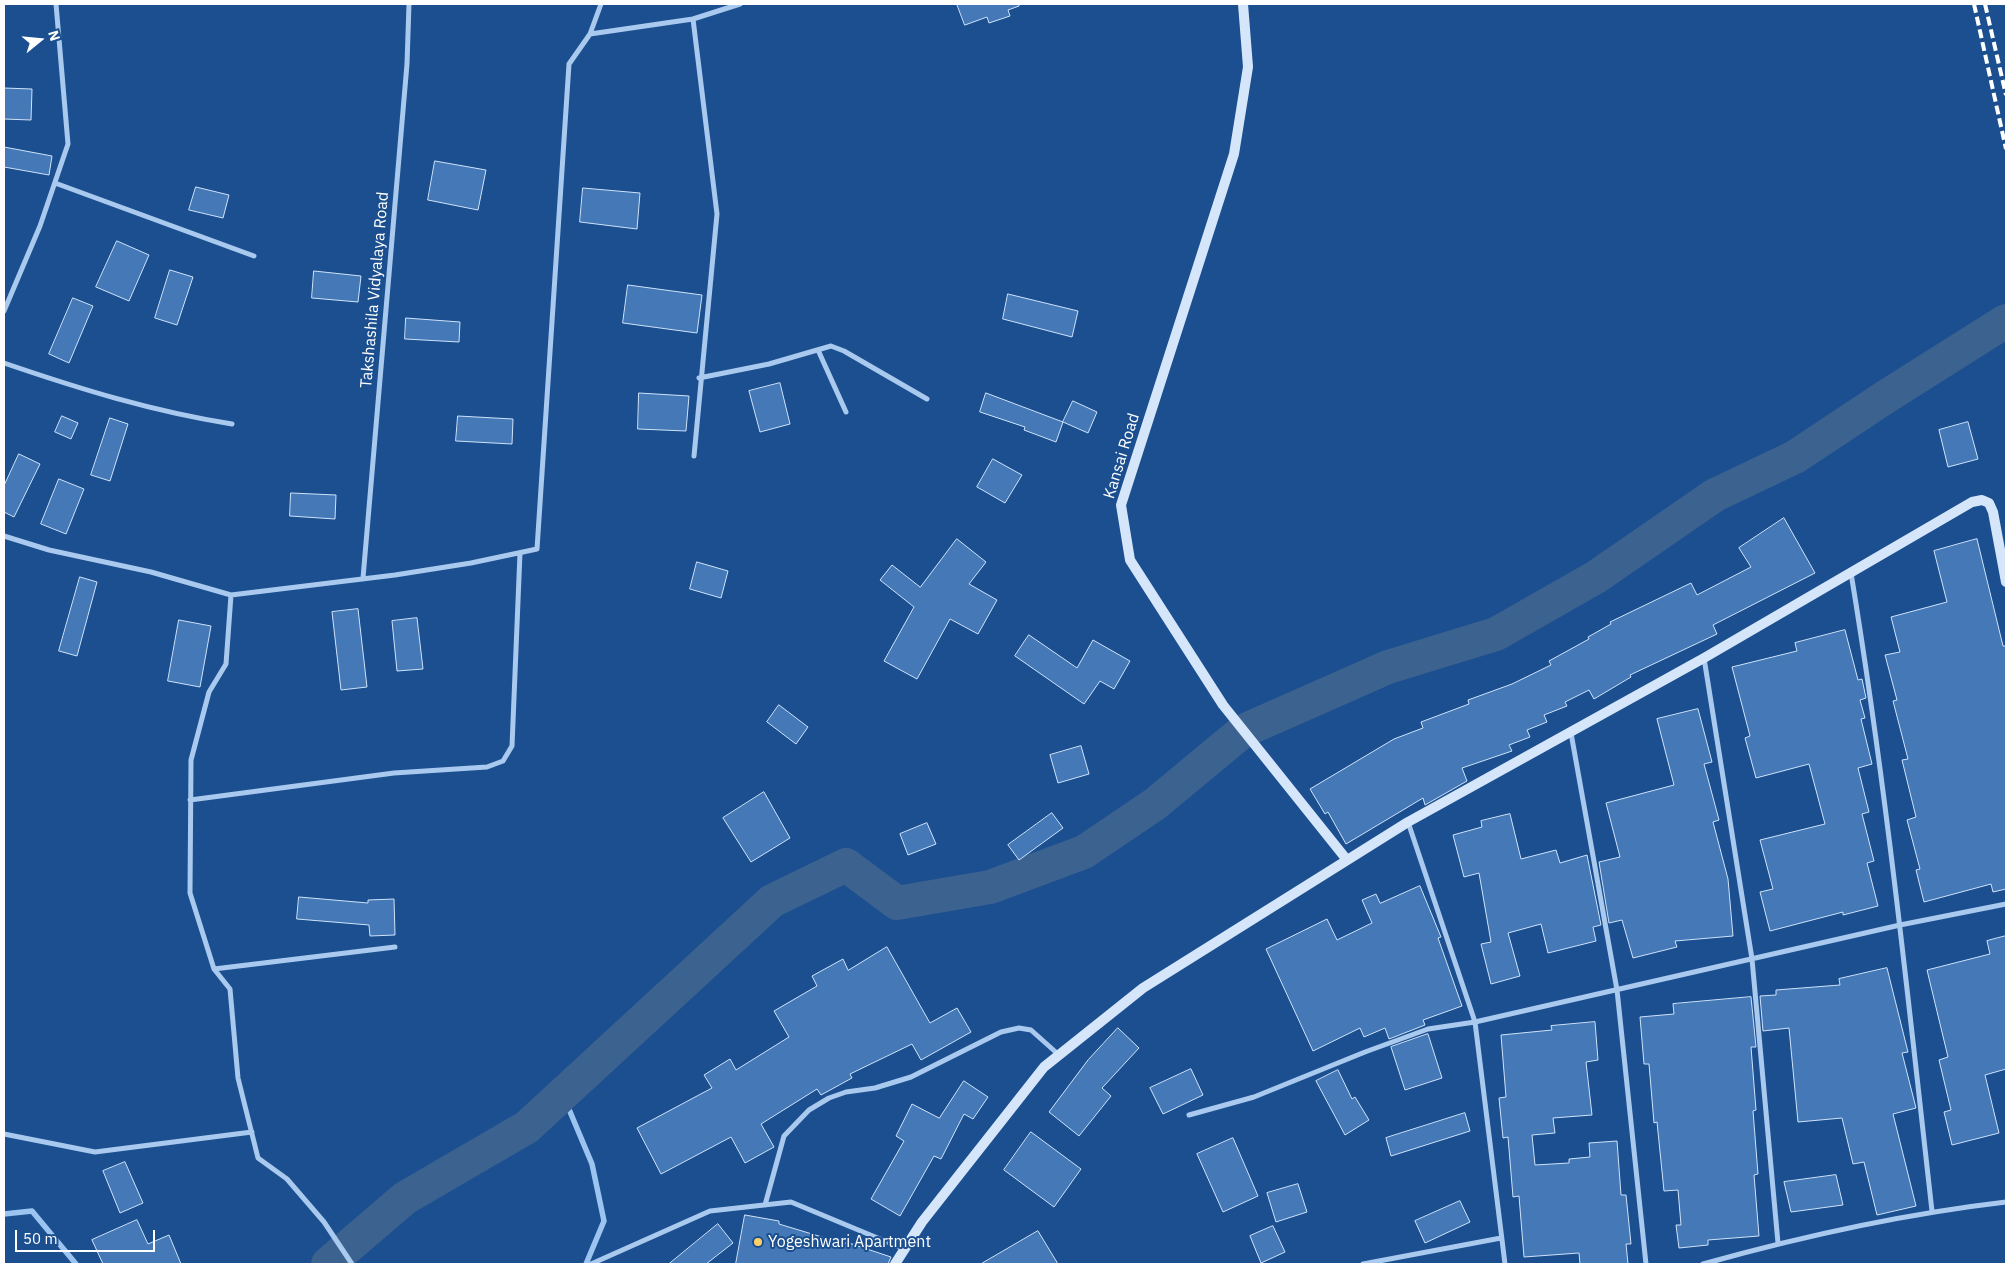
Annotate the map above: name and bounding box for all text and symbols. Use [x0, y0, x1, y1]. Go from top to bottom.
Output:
north arrow [15, 15, 65, 65]
text: N [44, 28, 64, 43]
street label: Takshashila Vidyalaya Road [357, 191, 393, 389]
street label: Kansai Road [1100, 411, 1144, 501]
scale bar [18, 1220, 158, 1252]
text: 50 m [23, 1229, 58, 1248]
place label: Yogeshwari Apartment [768, 1232, 931, 1252]
marker: Yogeshwari Apartment [752, 1236, 764, 1248]

